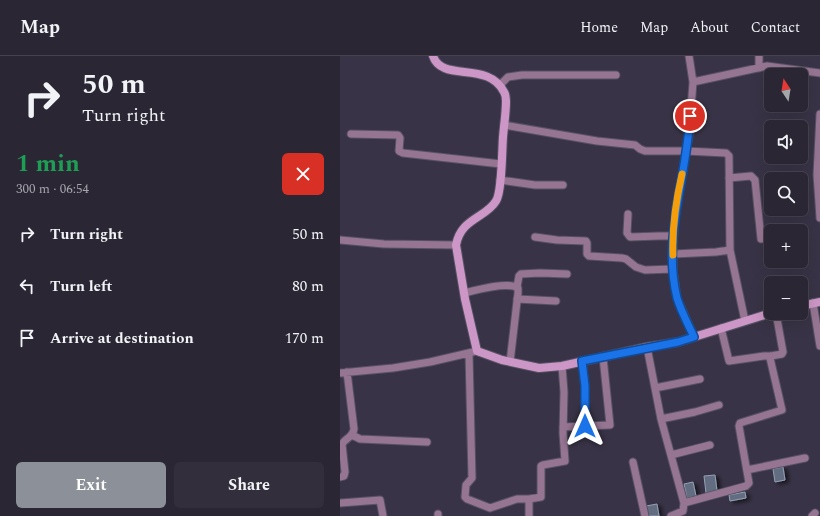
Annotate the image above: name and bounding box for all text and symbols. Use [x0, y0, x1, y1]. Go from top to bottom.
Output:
text: Map [20, 13, 60, 42]
text: Home [580, 17, 618, 38]
text: Map [640, 17, 668, 38]
text: About [690, 17, 729, 38]
text: Contact [751, 17, 800, 38]
text: 50 m [82, 63, 146, 106]
north arrow [764, 68, 808, 112]
map controls [764, 68, 808, 320]
icon: right [16, 72, 68, 124]
pin [673, 99, 707, 133]
text: Turn right [82, 102, 165, 129]
icon: arrive [679, 105, 701, 127]
button: sound [764, 120, 808, 164]
text: 1 min [16, 146, 80, 182]
button: close [282, 153, 324, 195]
button: search [764, 172, 808, 216]
text: 300 m · 06:54 [16, 179, 89, 199]
icon: right [16, 223, 38, 245]
text: Turn right [50, 223, 123, 246]
text: 50 m [292, 223, 324, 246]
button: + [764, 224, 808, 268]
icon: left [16, 275, 38, 297]
text: Turn left [50, 275, 112, 298]
text: 80 m [292, 275, 324, 298]
button: − [764, 276, 808, 320]
icon: arrive [16, 327, 38, 349]
text: Arrive at destination [50, 327, 194, 350]
text: 170 m [285, 327, 324, 350]
position arrow [564, 405, 606, 447]
button: Exit [16, 462, 166, 508]
button: Share [174, 462, 324, 508]

